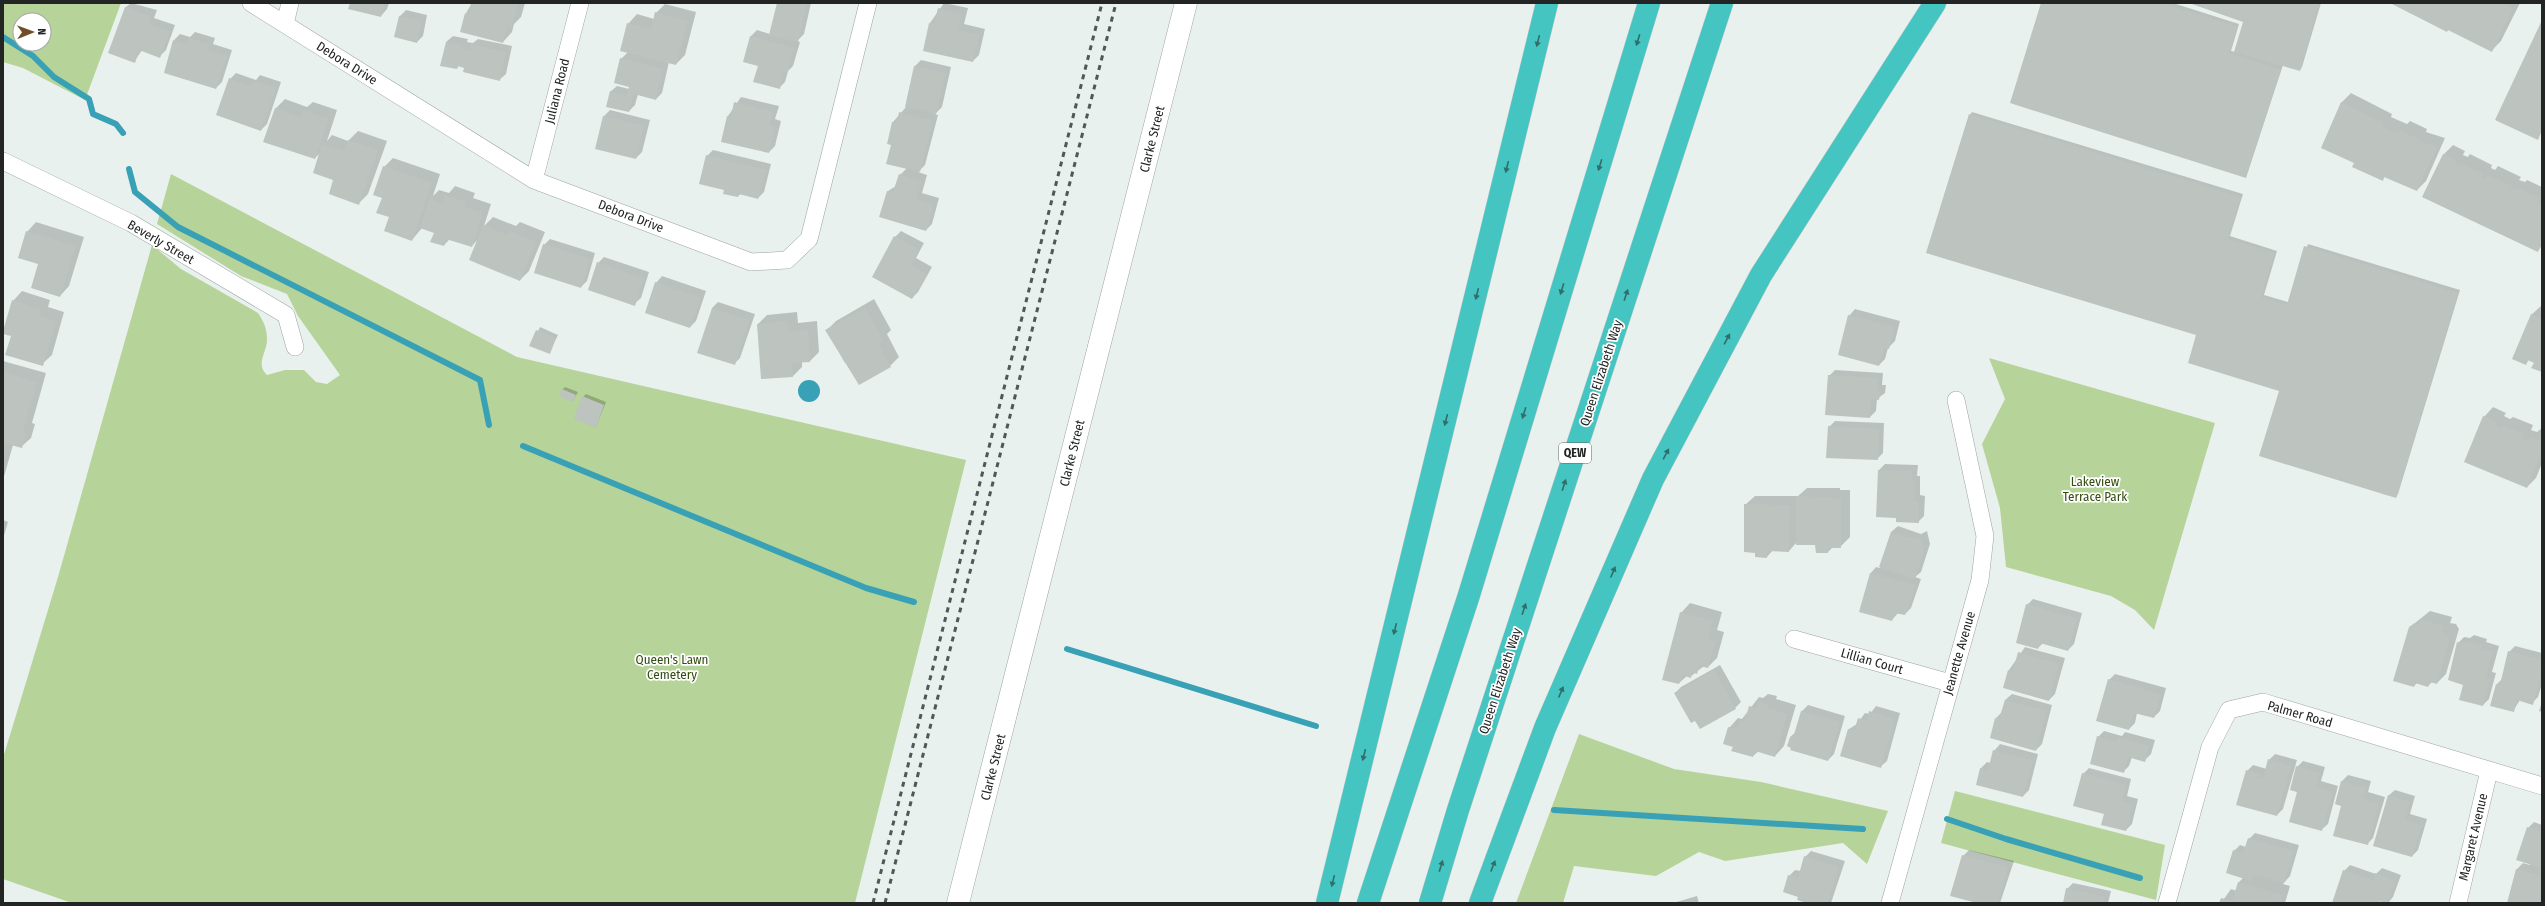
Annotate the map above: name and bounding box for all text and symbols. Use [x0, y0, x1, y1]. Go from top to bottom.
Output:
north arrow [12, 12, 52, 52]
text: N [35, 28, 48, 35]
one-way arrow [1535, 35, 1541, 47]
one-way arrow [1634, 35, 1640, 47]
street label: Debora Drive [314, 38, 380, 88]
street label: Juliana Road [542, 57, 572, 125]
street label: Clarke Street [1136, 103, 1168, 174]
one-way arrow [1597, 159, 1603, 171]
one-way arrow [1504, 161, 1510, 173]
street label: Debora Drive [596, 197, 666, 235]
street label: Beverly Street [125, 217, 198, 267]
one-way arrow [1559, 283, 1565, 295]
one-way arrow [1473, 287, 1479, 300]
one-way arrow [1623, 289, 1629, 301]
street label: Queen Elizabeth Way [1577, 318, 1625, 428]
one-way arrow [1724, 333, 1730, 345]
one-way arrow [1521, 408, 1527, 420]
one-way arrow [1443, 414, 1449, 426]
street label: Clarke Street [1056, 417, 1088, 488]
road number: QEW [1559, 443, 1591, 463]
one-way arrow [1663, 448, 1669, 460]
park label: Lakeview Terrace Park [2063, 474, 2128, 504]
one-way arrow [1561, 479, 1567, 491]
one-way arrow [1610, 566, 1616, 578]
one-way arrow [1521, 602, 1527, 614]
street label: Jeanette Avenue [1940, 609, 1978, 697]
one-way arrow [1392, 623, 1398, 635]
street label: Queen Elizabeth Way [1476, 626, 1524, 736]
street label: Lillian Court [1839, 645, 1906, 677]
park label: Queen's Lawn Cemetery [636, 652, 708, 682]
one-way arrow [1558, 686, 1564, 697]
street label: Palmer Road [2266, 698, 2334, 730]
street label: Clarke Street [977, 731, 1009, 802]
one-way arrow [1360, 749, 1366, 761]
street label: Margaret Avenue [2456, 792, 2490, 882]
one-way arrow [1438, 859, 1444, 871]
one-way arrow [1491, 860, 1497, 872]
one-way arrow [1329, 875, 1335, 888]

